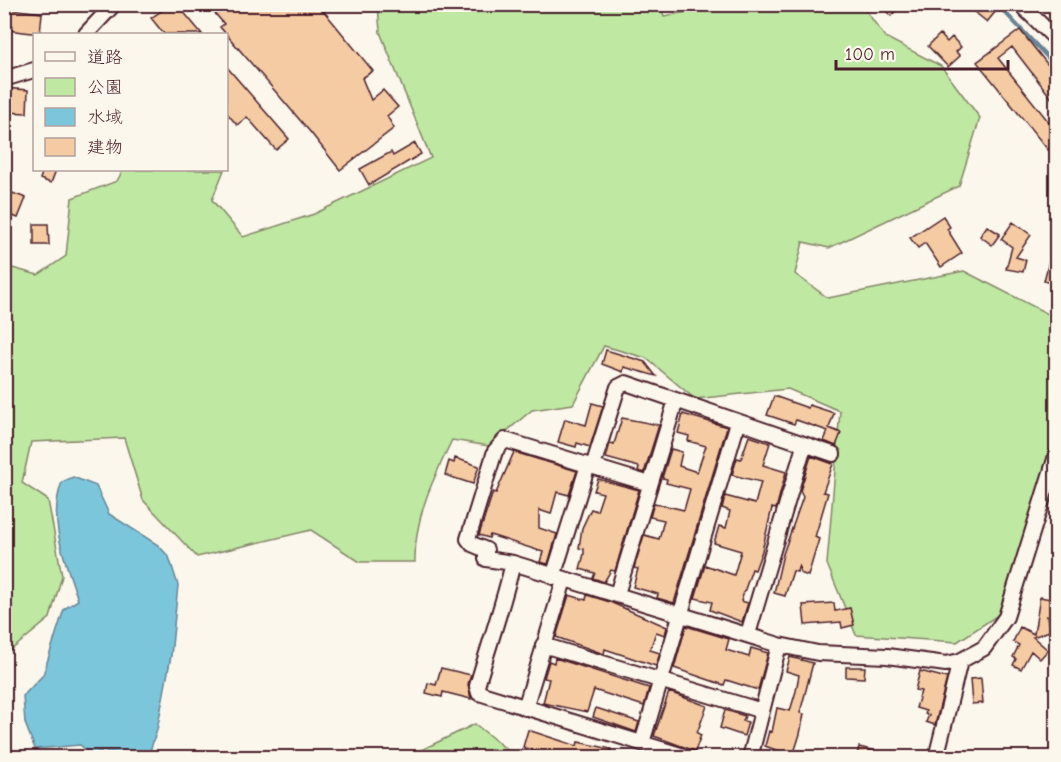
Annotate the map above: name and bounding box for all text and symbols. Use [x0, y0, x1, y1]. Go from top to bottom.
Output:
legend [33, 33, 228, 171]
scale bar [836, 33, 1008, 71]
text: 100 m [845, 44, 895, 65]
text: 道路 [87, 47, 123, 68]
text: 公園 [87, 77, 123, 98]
text: 水域 [87, 107, 123, 128]
text: 建物 [87, 137, 123, 158]

